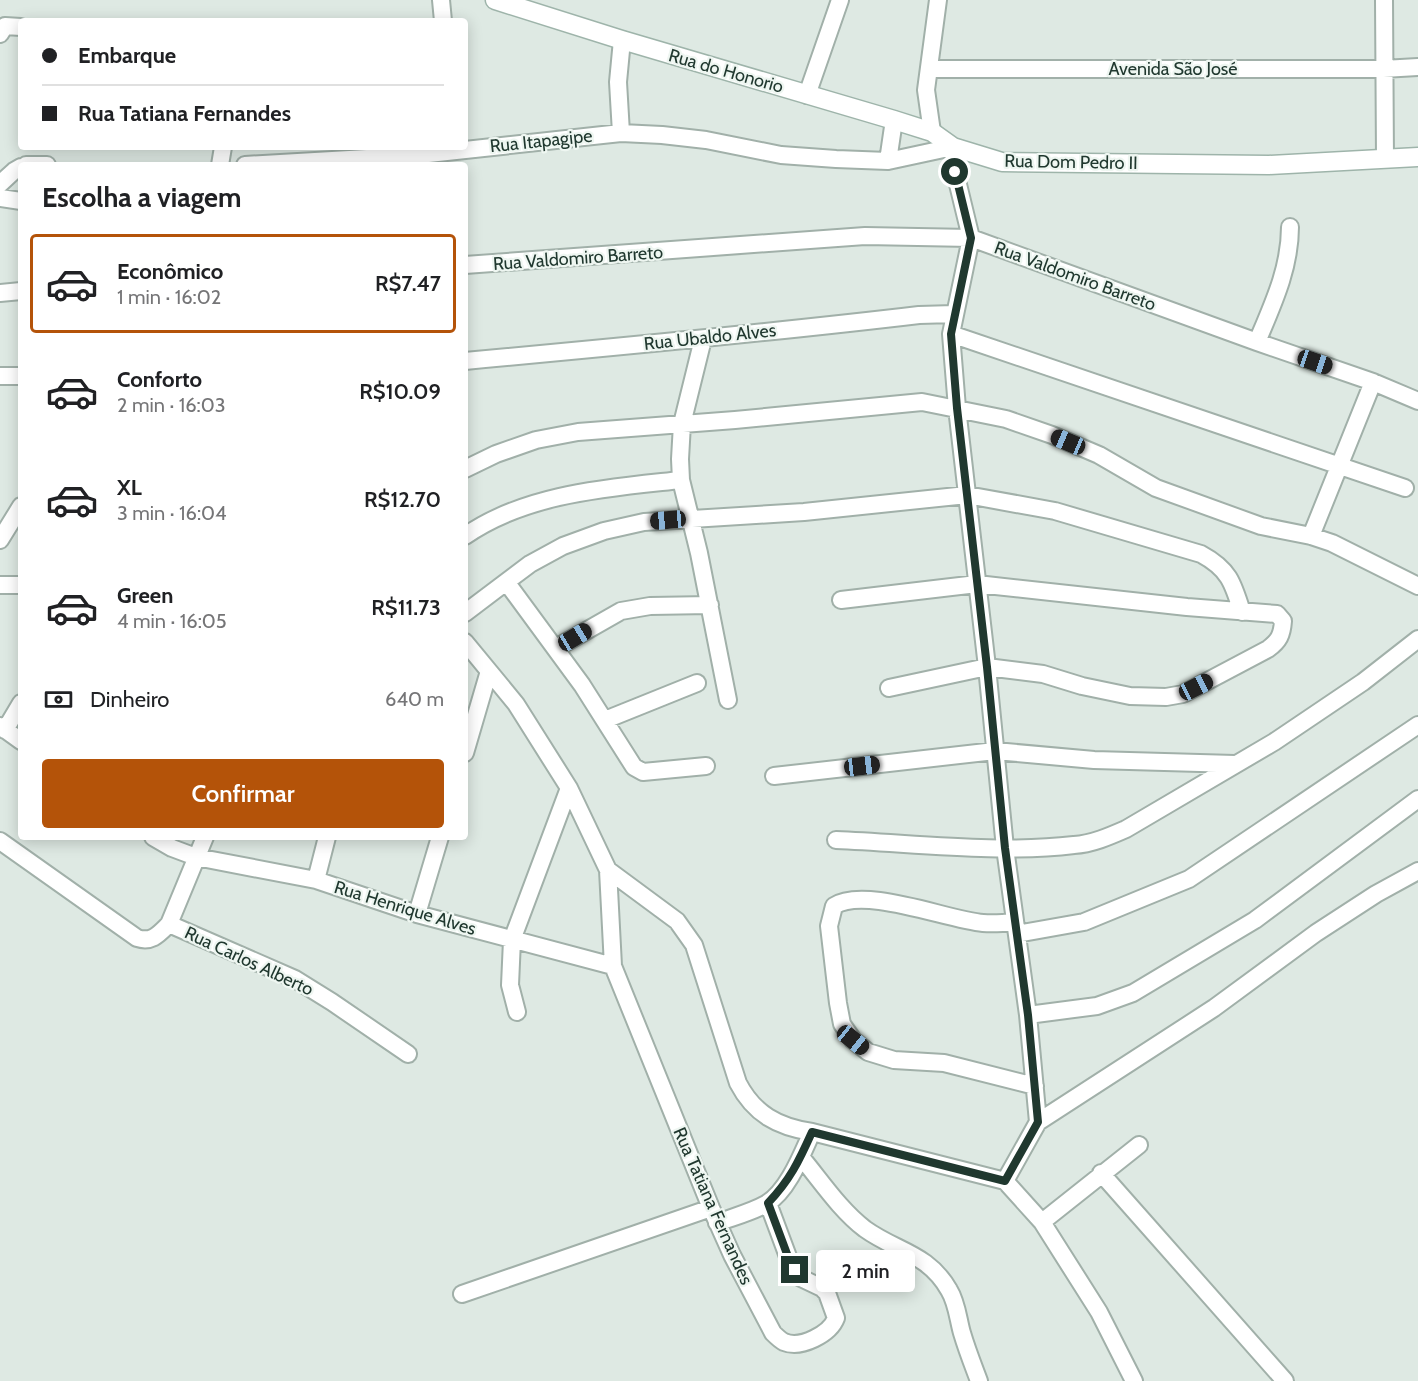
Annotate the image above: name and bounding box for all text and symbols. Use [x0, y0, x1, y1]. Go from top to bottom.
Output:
text: Embarque [78, 42, 176, 69]
street label: Rua do Honorio [666, 44, 786, 98]
street label: Avenida São José [1109, 58, 1237, 80]
text: Rua Tatiana Fernandes [78, 100, 291, 127]
street label: Rua Itapagipe [489, 125, 593, 157]
street label: Rua Dom Pedro II [1004, 150, 1138, 174]
route start [941, 158, 968, 185]
text: Escolha a viagem [42, 181, 241, 214]
street label: Rua Valdomiro Barreto [991, 237, 1159, 316]
street label: Rua Valdomiro Barreto [492, 241, 664, 275]
icon: car [45, 257, 99, 311]
text: Econômico [117, 258, 223, 285]
text: R$7.47 [375, 270, 441, 297]
text: 1 min · 16:02 [117, 285, 221, 309]
street label: Rua Ubaldo Alves [643, 319, 777, 355]
car [1295, 348, 1335, 376]
icon: car [45, 365, 99, 419]
text: Conforto [117, 366, 202, 393]
text: R$10.09 [359, 378, 441, 405]
text: 2 min · 16:03 [117, 393, 226, 417]
car [1048, 427, 1088, 457]
icon: car [45, 473, 99, 527]
text: XL [117, 474, 142, 501]
text: R$12.70 [364, 486, 441, 513]
text: 3 min · 16:04 [117, 501, 227, 525]
car [649, 509, 687, 531]
icon: car [45, 581, 99, 635]
text: Green [117, 582, 173, 609]
text: R$11.73 [371, 594, 441, 621]
text: 4 min · 16:05 [117, 609, 227, 633]
car [555, 620, 595, 654]
car [1176, 671, 1216, 703]
icon: cash [42, 683, 75, 716]
text: Dinheiro [90, 686, 169, 713]
text: 640 m [385, 687, 444, 711]
car [843, 755, 881, 777]
button: Confirmar [42, 759, 444, 828]
street label: Rua Henrique Alves [331, 876, 479, 940]
street label: Rua Carlos Alberto [181, 922, 317, 1001]
car [833, 1022, 873, 1058]
street label: Rua Tatiana Fernandes [668, 1124, 758, 1288]
callout: 2 min [816, 1249, 915, 1291]
route end [781, 1256, 808, 1283]
text: 2 min [841, 1259, 890, 1283]

